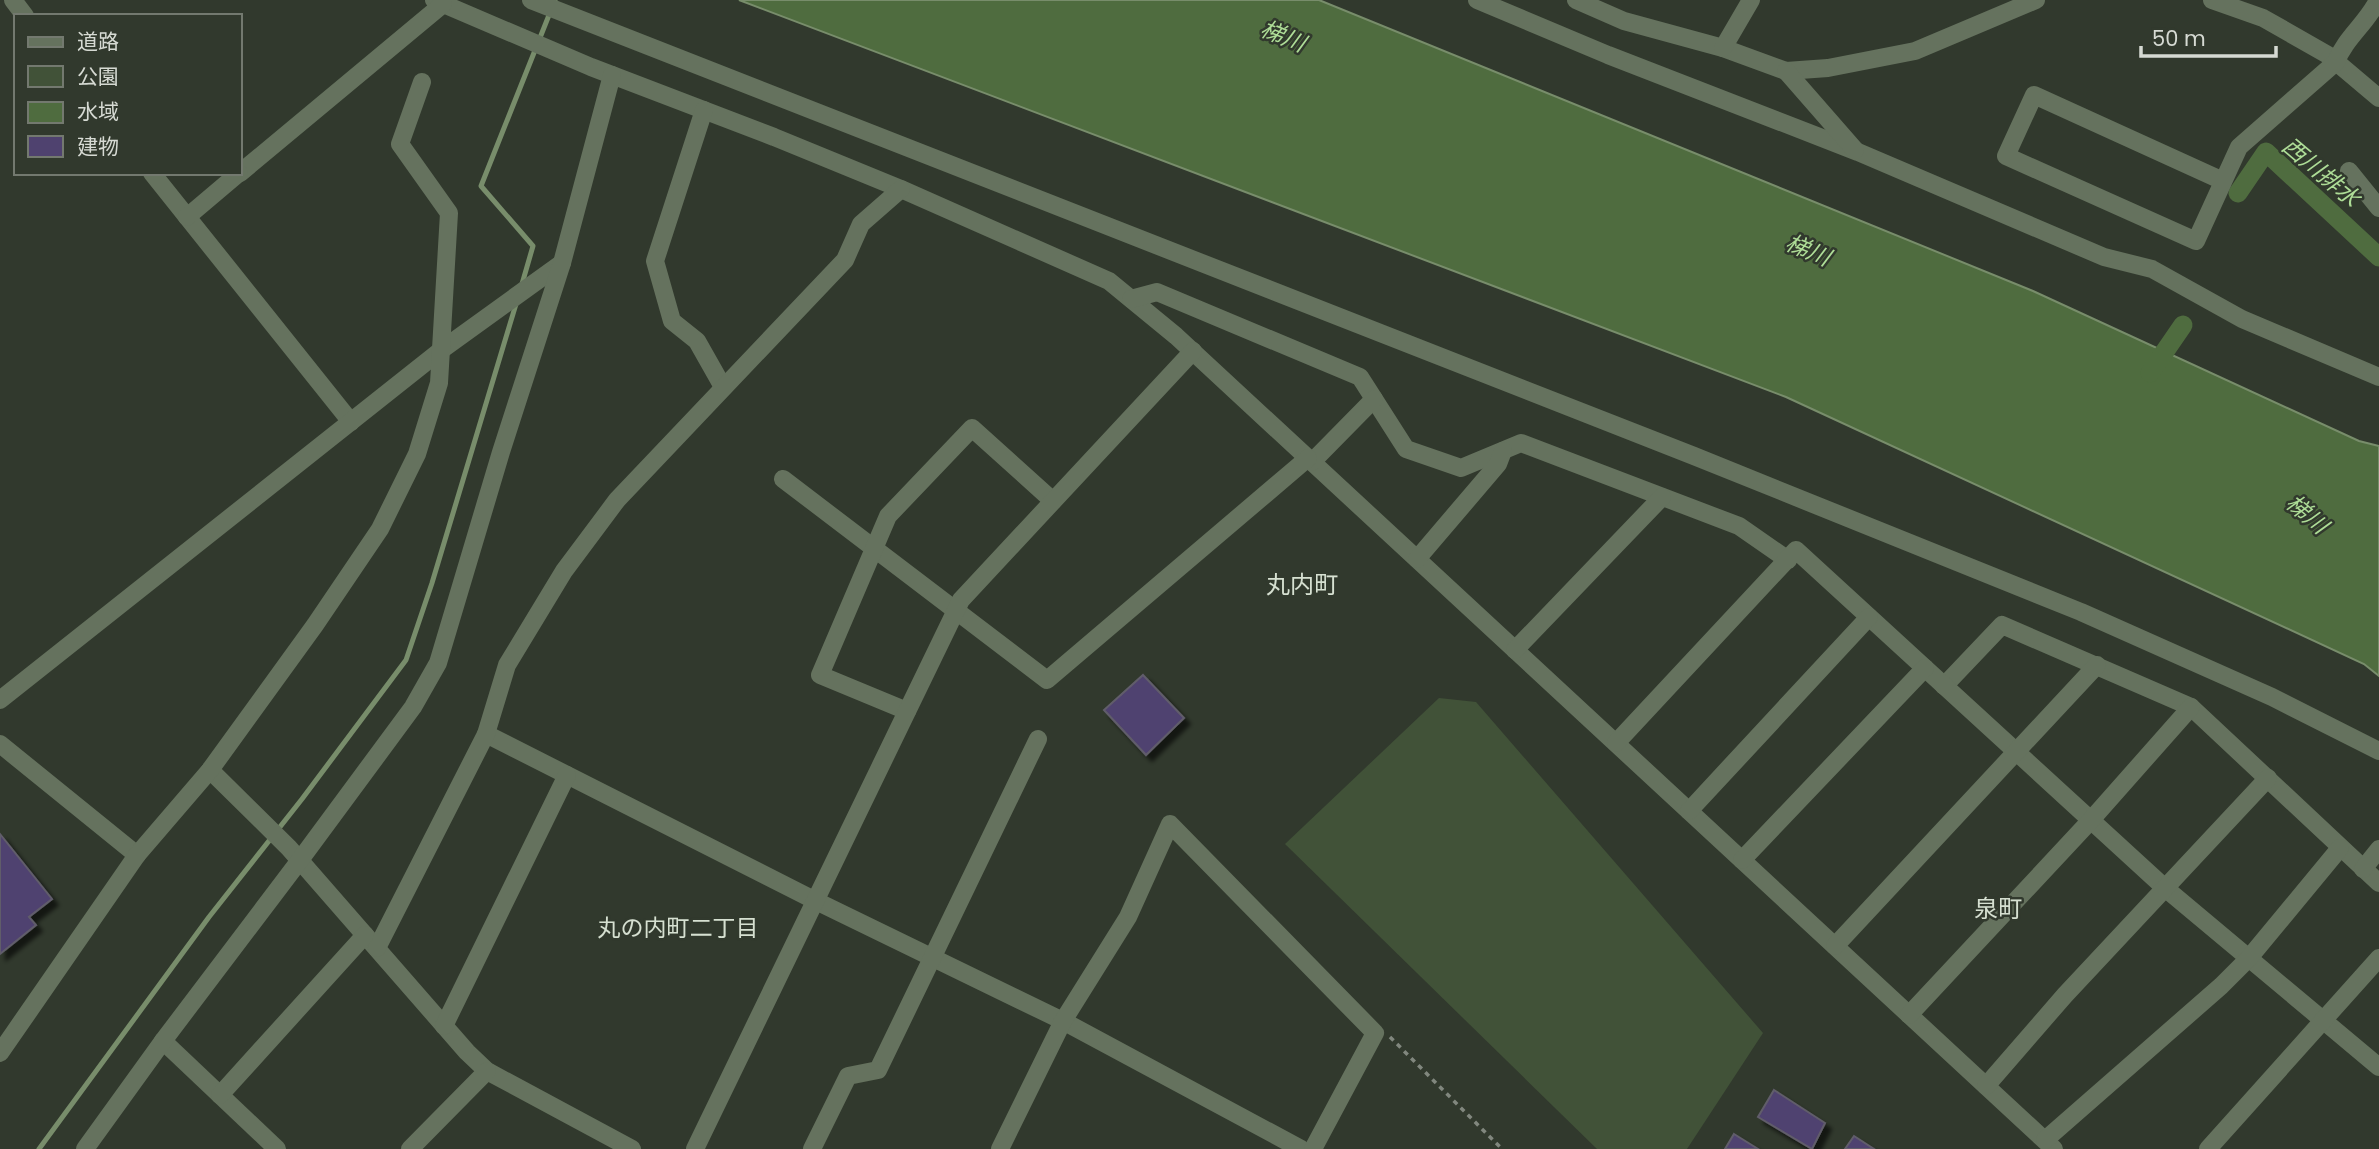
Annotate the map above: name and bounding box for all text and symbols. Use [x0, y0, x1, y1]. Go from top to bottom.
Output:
water label: 梯川 [1256, 13, 1313, 61]
legend [14, 14, 242, 175]
scale bar [2141, 14, 2276, 58]
text: 50 m [2152, 24, 2206, 53]
text: 道路 [77, 27, 119, 56]
text: 公園 [77, 62, 119, 91]
text: 水域 [77, 97, 119, 126]
water label: 西川排水 [2275, 130, 2369, 216]
text: 建物 [77, 132, 119, 161]
water label: 梯川 [1781, 226, 1838, 275]
water label: 梯川 [2279, 487, 2337, 543]
district label: 丸内町 [1266, 568, 1338, 601]
district label: 泉町 [1974, 892, 2022, 925]
district label: 丸の内町二丁目 [598, 912, 759, 944]

